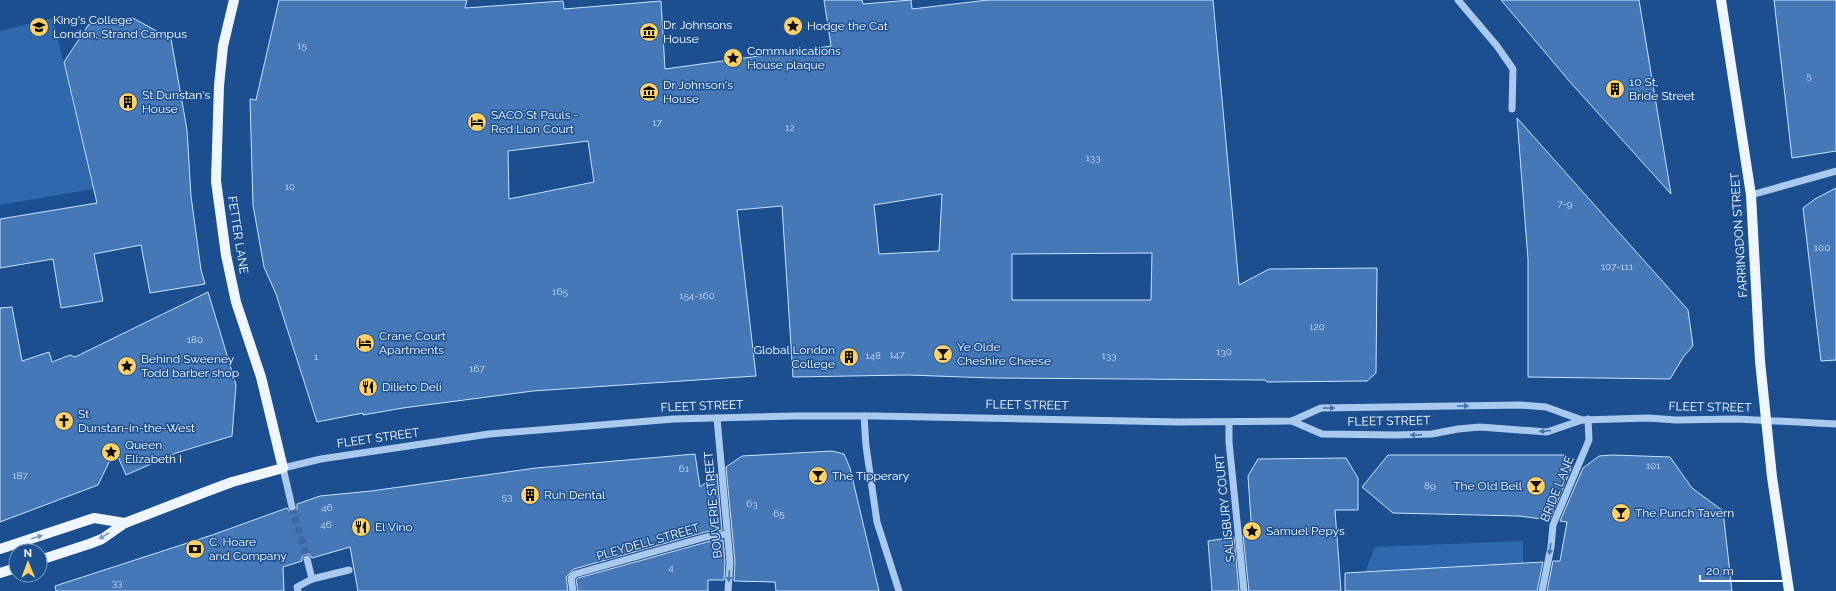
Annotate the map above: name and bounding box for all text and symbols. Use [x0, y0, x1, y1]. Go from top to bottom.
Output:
place label: King's College London, Strand Campus [53, 13, 187, 41]
place icon: Hodge the Cat [782, 15, 804, 37]
school or university icon: King's College London, Strand Campus [28, 16, 50, 38]
place label: Dr. Johnsons House [663, 18, 732, 46]
place label: Hodge the Cat [807, 19, 888, 33]
museum icon: Dr. Johnsons House [638, 21, 660, 43]
house number: 15 [297, 40, 307, 51]
place label: Communications House plaque [747, 44, 841, 72]
place icon: Communications House plaque [722, 47, 744, 69]
house number: 5 [1806, 70, 1812, 81]
place label: 10 St, Bride Street [1629, 75, 1695, 103]
place label: Dr Johnson's House [663, 78, 733, 106]
building icon: 10 St, Bride Street [1604, 78, 1626, 100]
museum icon: Dr Johnson's House [638, 81, 660, 103]
place label: St Dunstan's House [142, 88, 210, 116]
building icon: St Dunstan's House [117, 91, 139, 113]
place label: SACO St Pauls - Red Lion Court [491, 108, 579, 136]
hotel icon: SACO St Pauls - Red Lion Court [466, 111, 488, 133]
house number: 17 [652, 117, 662, 128]
house number: 12 [785, 122, 795, 133]
house number: 133 [1086, 152, 1100, 163]
street label: FARRINGDON STREET [1728, 171, 1750, 298]
house number: 10 [285, 181, 295, 192]
street label: FETTER LANE [225, 195, 251, 275]
house number: 7-9 [1557, 198, 1573, 209]
house number: 100 [1814, 242, 1830, 253]
house number: 107-111 [1601, 261, 1634, 272]
house number: 165 [552, 286, 568, 297]
house number: 154-160 [679, 290, 715, 301]
house number: 120 [1309, 321, 1325, 332]
place label: Crane Court Apartments [379, 329, 446, 357]
hotel icon: Crane Court Apartments [354, 332, 376, 354]
house number: 180 [187, 334, 203, 345]
place label: Ye Olde Cheshire Cheese [957, 340, 1051, 368]
place label: Global London College [754, 343, 835, 371]
bar icon: Ye Olde Cheshire Cheese [932, 343, 954, 365]
building icon: Global London College [838, 346, 860, 368]
house number: 130 [1216, 346, 1232, 357]
house number: 147 [889, 349, 905, 360]
house number: 148 [865, 350, 881, 361]
house number: 133 [1102, 350, 1116, 361]
house number: 1 [314, 351, 319, 362]
place label: Behind Sweeney Todd barber shop [141, 352, 239, 380]
place icon: Behind Sweeney Todd barber shop [116, 355, 138, 377]
house number: 167 [469, 363, 485, 374]
restaurant icon: Dilieto Deli [357, 376, 379, 398]
place label: Dilieto Deli [382, 380, 442, 394]
street label: FLEET STREET [985, 397, 1069, 413]
street label: FLEET STREET [660, 398, 744, 414]
street label: FLEET STREET [1668, 399, 1752, 415]
one-way arrow [1457, 403, 1470, 409]
one-way arrow [1323, 405, 1336, 411]
place label: St Dunstan-in-the-West [78, 407, 195, 435]
church icon: St Dunstan-in-the-West [53, 410, 75, 432]
street label: FLEET STREET [1347, 413, 1431, 429]
street label: FLEET STREET [336, 425, 421, 451]
one-way arrow [1539, 428, 1551, 435]
one-way arrow [1410, 431, 1422, 438]
place label: Queen Elizabeth I [125, 438, 182, 466]
place icon: Queen Elizabeth I [100, 441, 122, 463]
street label: BOUVERIE STREET [701, 450, 725, 559]
street label: SALISBURY COURT [1212, 453, 1238, 563]
street label: BRIDE LANE [1538, 454, 1576, 524]
house number: 101 [1646, 460, 1661, 471]
house number: 61 [679, 463, 690, 474]
bar icon: The Tipperary [807, 465, 829, 487]
place label: The Tipperary [832, 469, 910, 483]
house number: 187 [12, 470, 28, 481]
bar icon: The Old Bell [1525, 475, 1547, 497]
place label: The Old Bell [1453, 479, 1523, 493]
house number: 89 [1424, 480, 1436, 491]
building icon: Ruh Dental [519, 484, 541, 506]
place label: Ruh Dental [544, 488, 606, 502]
house number: 53 [502, 491, 512, 502]
house number: 63 [746, 498, 758, 509]
house number: 46 [321, 502, 333, 513]
bar icon: The Punch Tavern [1610, 502, 1632, 524]
place label: The Punch Tavern [1635, 506, 1734, 520]
house number: 65 [773, 508, 785, 519]
restaurant icon: El Vino [350, 516, 372, 538]
house number: 46 [320, 519, 332, 530]
place label: El Vino [375, 520, 413, 534]
street label: PLEYDELL STREET [595, 520, 702, 563]
place icon: Samuel Pepys [1241, 520, 1263, 542]
place label: Samuel Pepys [1266, 524, 1345, 538]
one-way arrow [98, 533, 110, 540]
one-way arrow [32, 534, 44, 540]
place label: C. Hoare and Company [209, 535, 287, 563]
bank icon: C. Hoare and Company [184, 538, 206, 560]
north arrow [8, 543, 48, 583]
one-way arrow [1547, 543, 1553, 555]
text: N [24, 547, 32, 560]
scale bar [1700, 557, 1785, 583]
house number: 4 [668, 562, 674, 573]
text: 20 m [1706, 564, 1734, 578]
one-way arrow [725, 570, 732, 582]
house number: 33 [112, 577, 122, 588]

